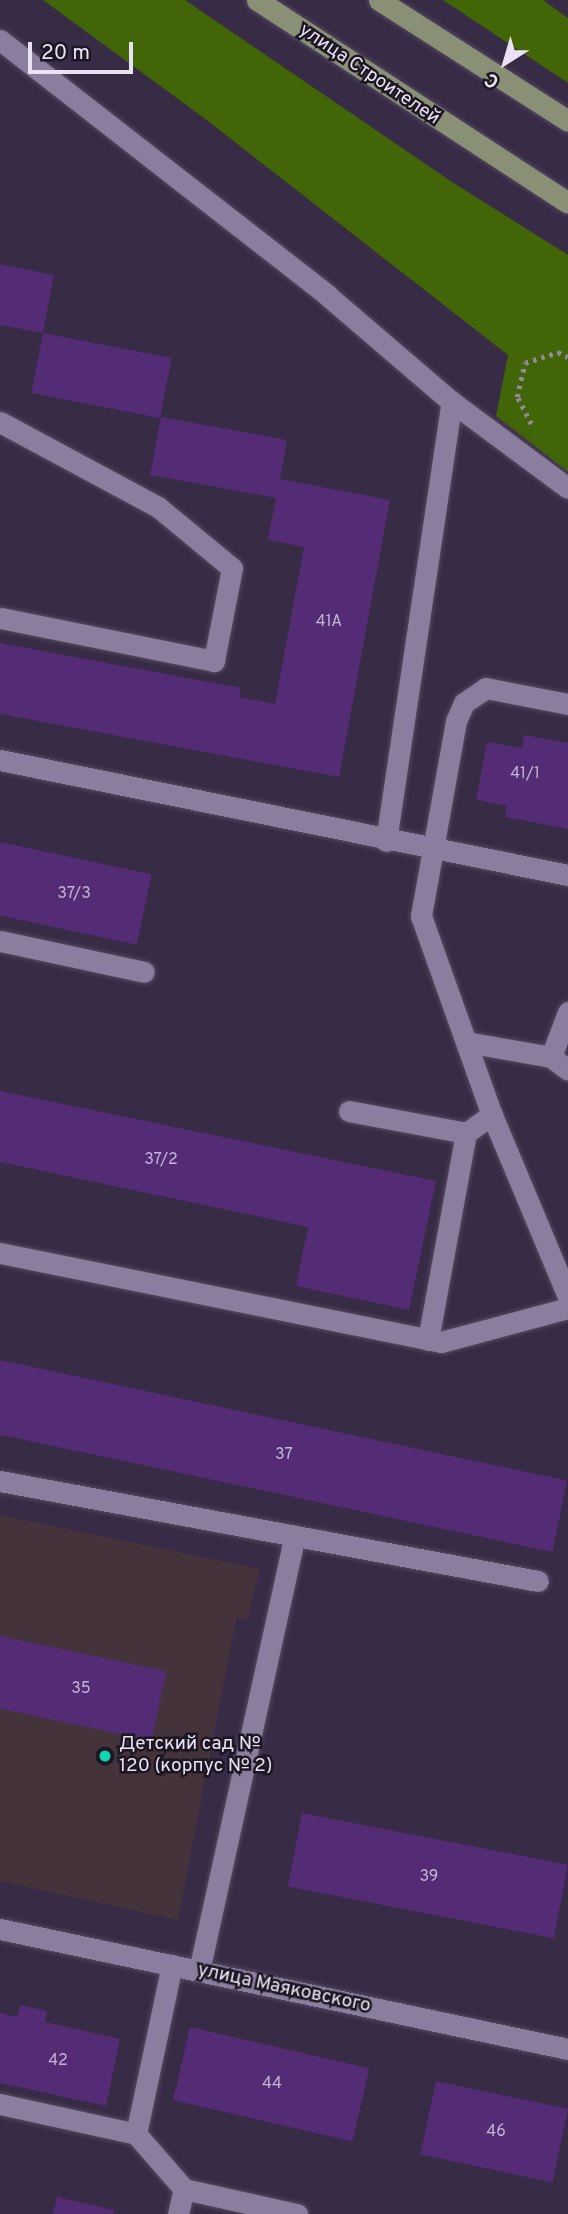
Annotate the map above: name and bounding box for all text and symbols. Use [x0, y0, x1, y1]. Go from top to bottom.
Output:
street label: улица Строителей [294, 19, 444, 131]
scale bar [32, 28, 136, 72]
north arrow [470, 28, 540, 98]
text: 20 m [41, 40, 90, 67]
text: С [480, 67, 504, 93]
house number: 41А [316, 612, 342, 632]
house number: 41/1 [510, 764, 540, 784]
house number: 37/3 [57, 884, 91, 904]
house number: 37/2 [144, 1150, 178, 1170]
house number: 37 [275, 1445, 293, 1465]
house number: 35 [71, 1679, 91, 1699]
place label: Детский сад № 120 (корпус № 2) [119, 1734, 272, 1778]
marker: Детский сад № 120 (корпус № 2) [97, 1748, 113, 1764]
house number: 39 [420, 1867, 438, 1887]
street label: улица Маяковского [195, 1960, 373, 2018]
house number: 42 [48, 2051, 68, 2071]
house number: 44 [262, 2074, 282, 2094]
house number: 46 [486, 2122, 506, 2142]

